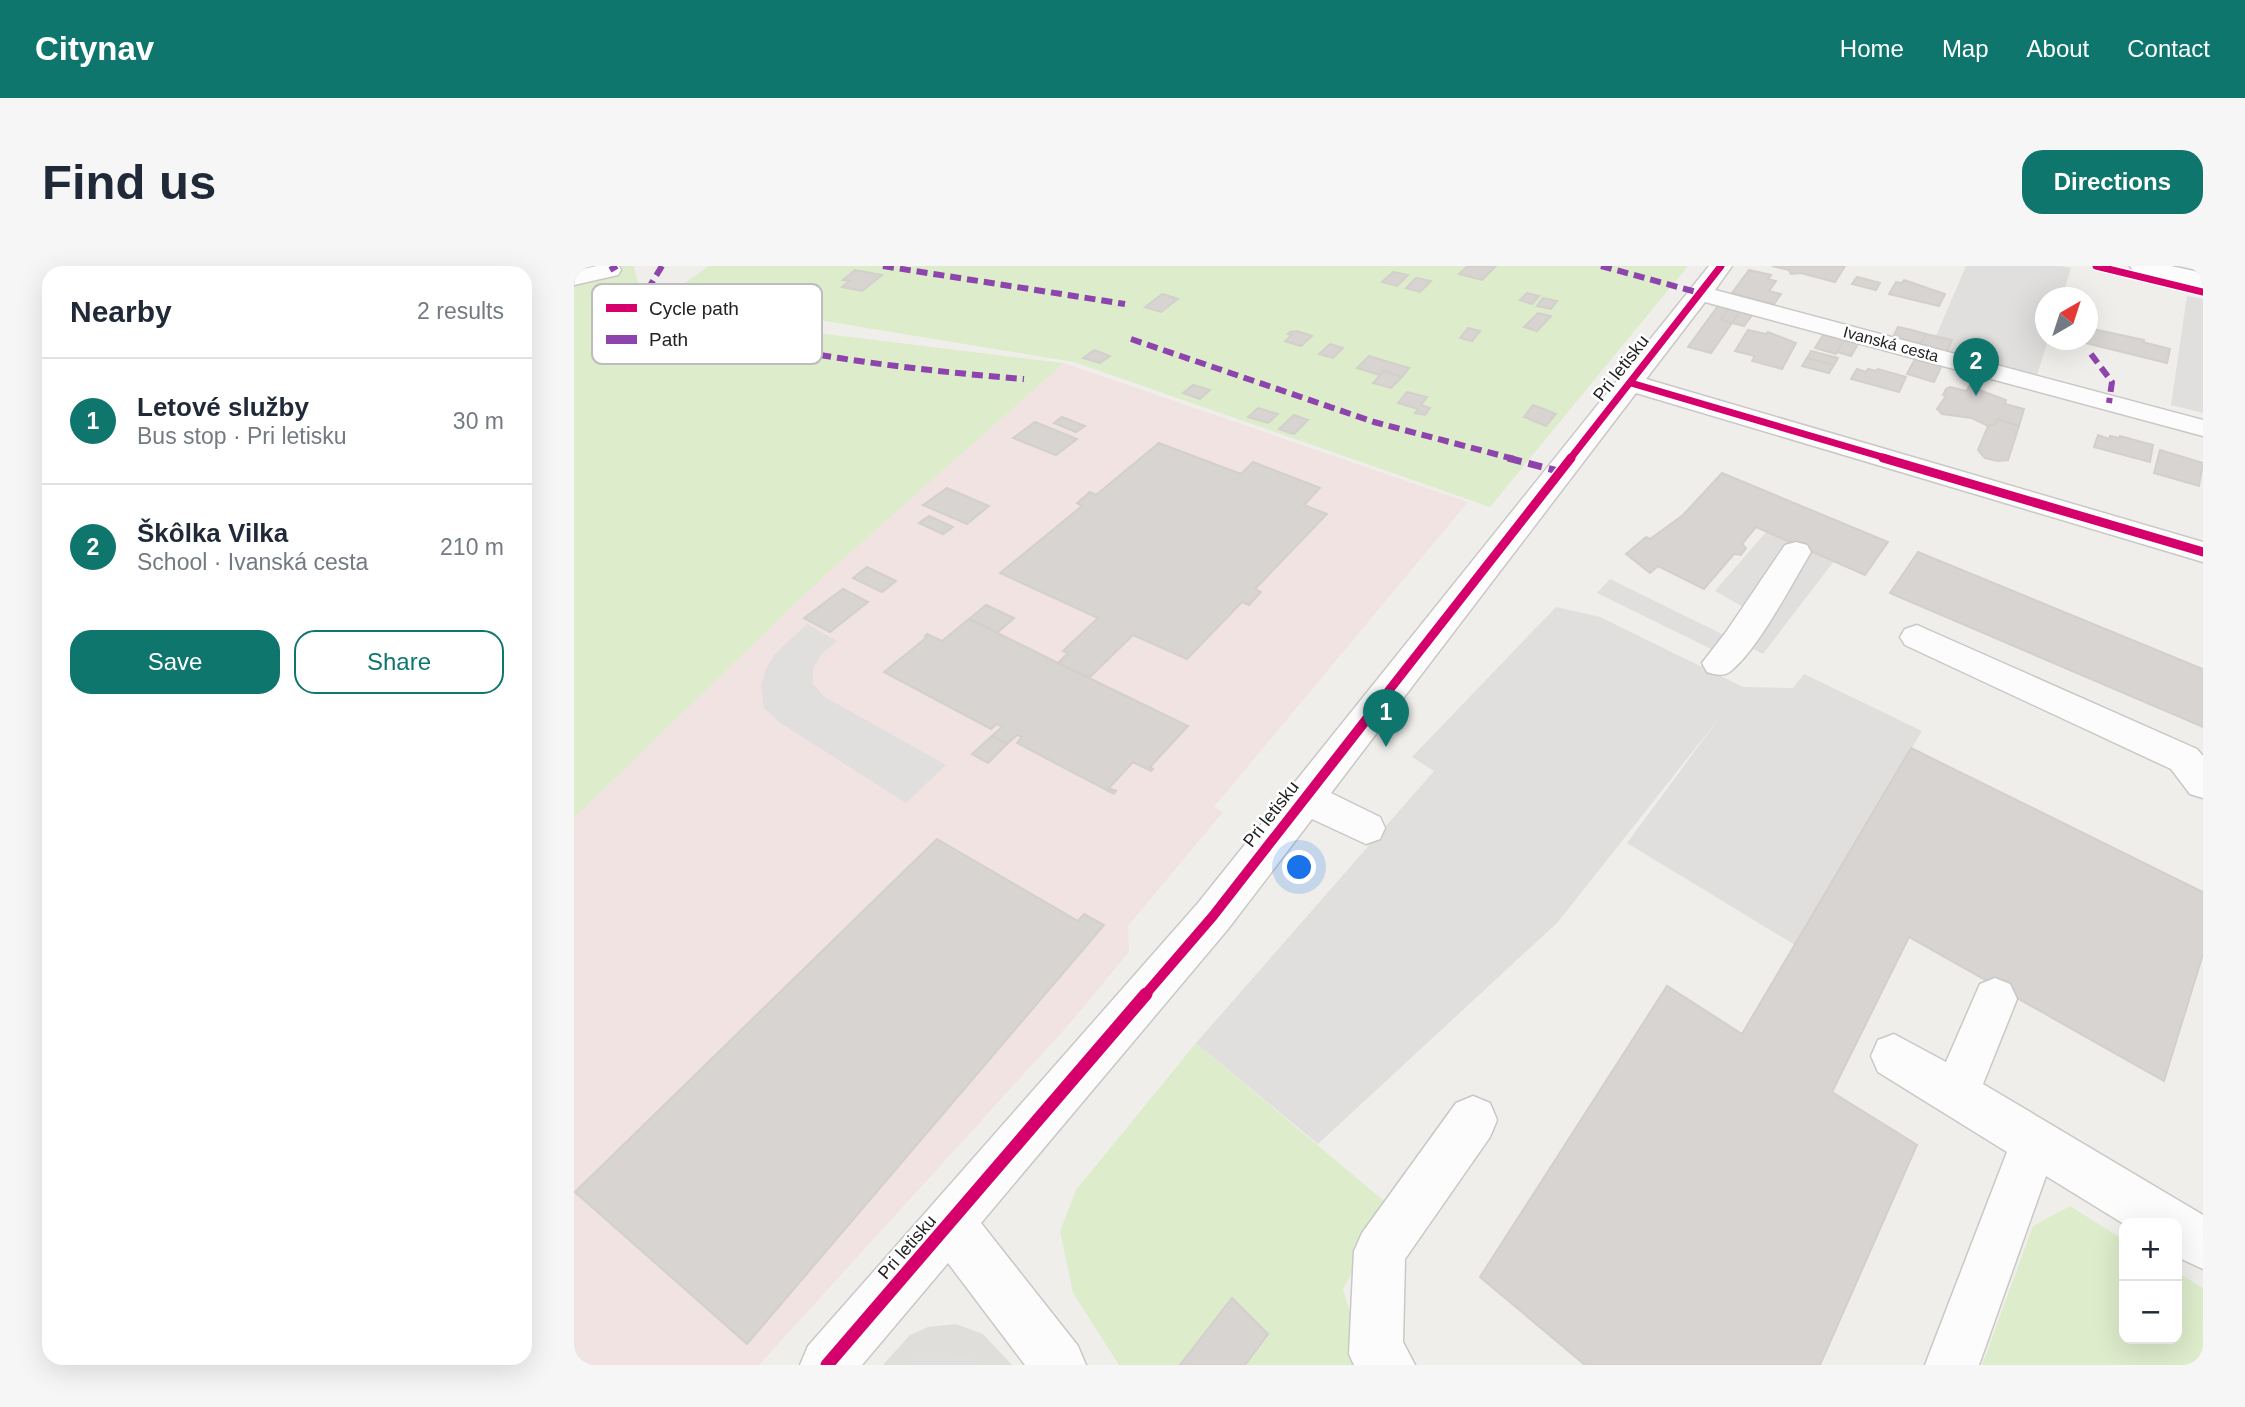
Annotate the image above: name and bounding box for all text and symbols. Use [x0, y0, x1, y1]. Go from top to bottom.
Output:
text: Citynav [35, 30, 154, 67]
text: Home [1840, 35, 1904, 62]
text: Map [1942, 35, 1989, 62]
text: About [2027, 35, 2089, 62]
text: Contact [2127, 35, 2210, 62]
button: Directions [2022, 150, 2203, 214]
text: Find us [42, 155, 216, 209]
legend [592, 284, 822, 364]
north arrow [2035, 287, 2098, 350]
text: Nearby [70, 295, 172, 328]
text: 2 results [417, 298, 504, 324]
text: Cycle path [649, 298, 739, 319]
street label: Ivanská cesta [1842, 323, 1941, 365]
text: Path [649, 329, 688, 350]
street label: Pri letisku [1589, 331, 1653, 405]
pin: 2 [1953, 338, 1999, 396]
text: Letové služby [137, 392, 309, 422]
text: 1 [87, 408, 99, 434]
text: 30 m [453, 408, 504, 434]
text: Bus stop · Pri letisku [137, 423, 347, 449]
text: Škôlka Vilka [137, 518, 288, 548]
text: 2 [87, 534, 99, 560]
text: 210 m [440, 534, 504, 560]
text: School · Ivanská cesta [137, 549, 368, 575]
button: Save [70, 630, 280, 694]
button: Share [294, 630, 504, 694]
pin: 1 [1363, 689, 1409, 747]
street label: Pri letisku [1239, 777, 1303, 851]
your location [1282, 850, 1316, 884]
street label: Pri letisku [874, 1211, 940, 1283]
map controls [2119, 1218, 2182, 1344]
button: + [2119, 1218, 2182, 1281]
button: − [2119, 1281, 2182, 1344]

